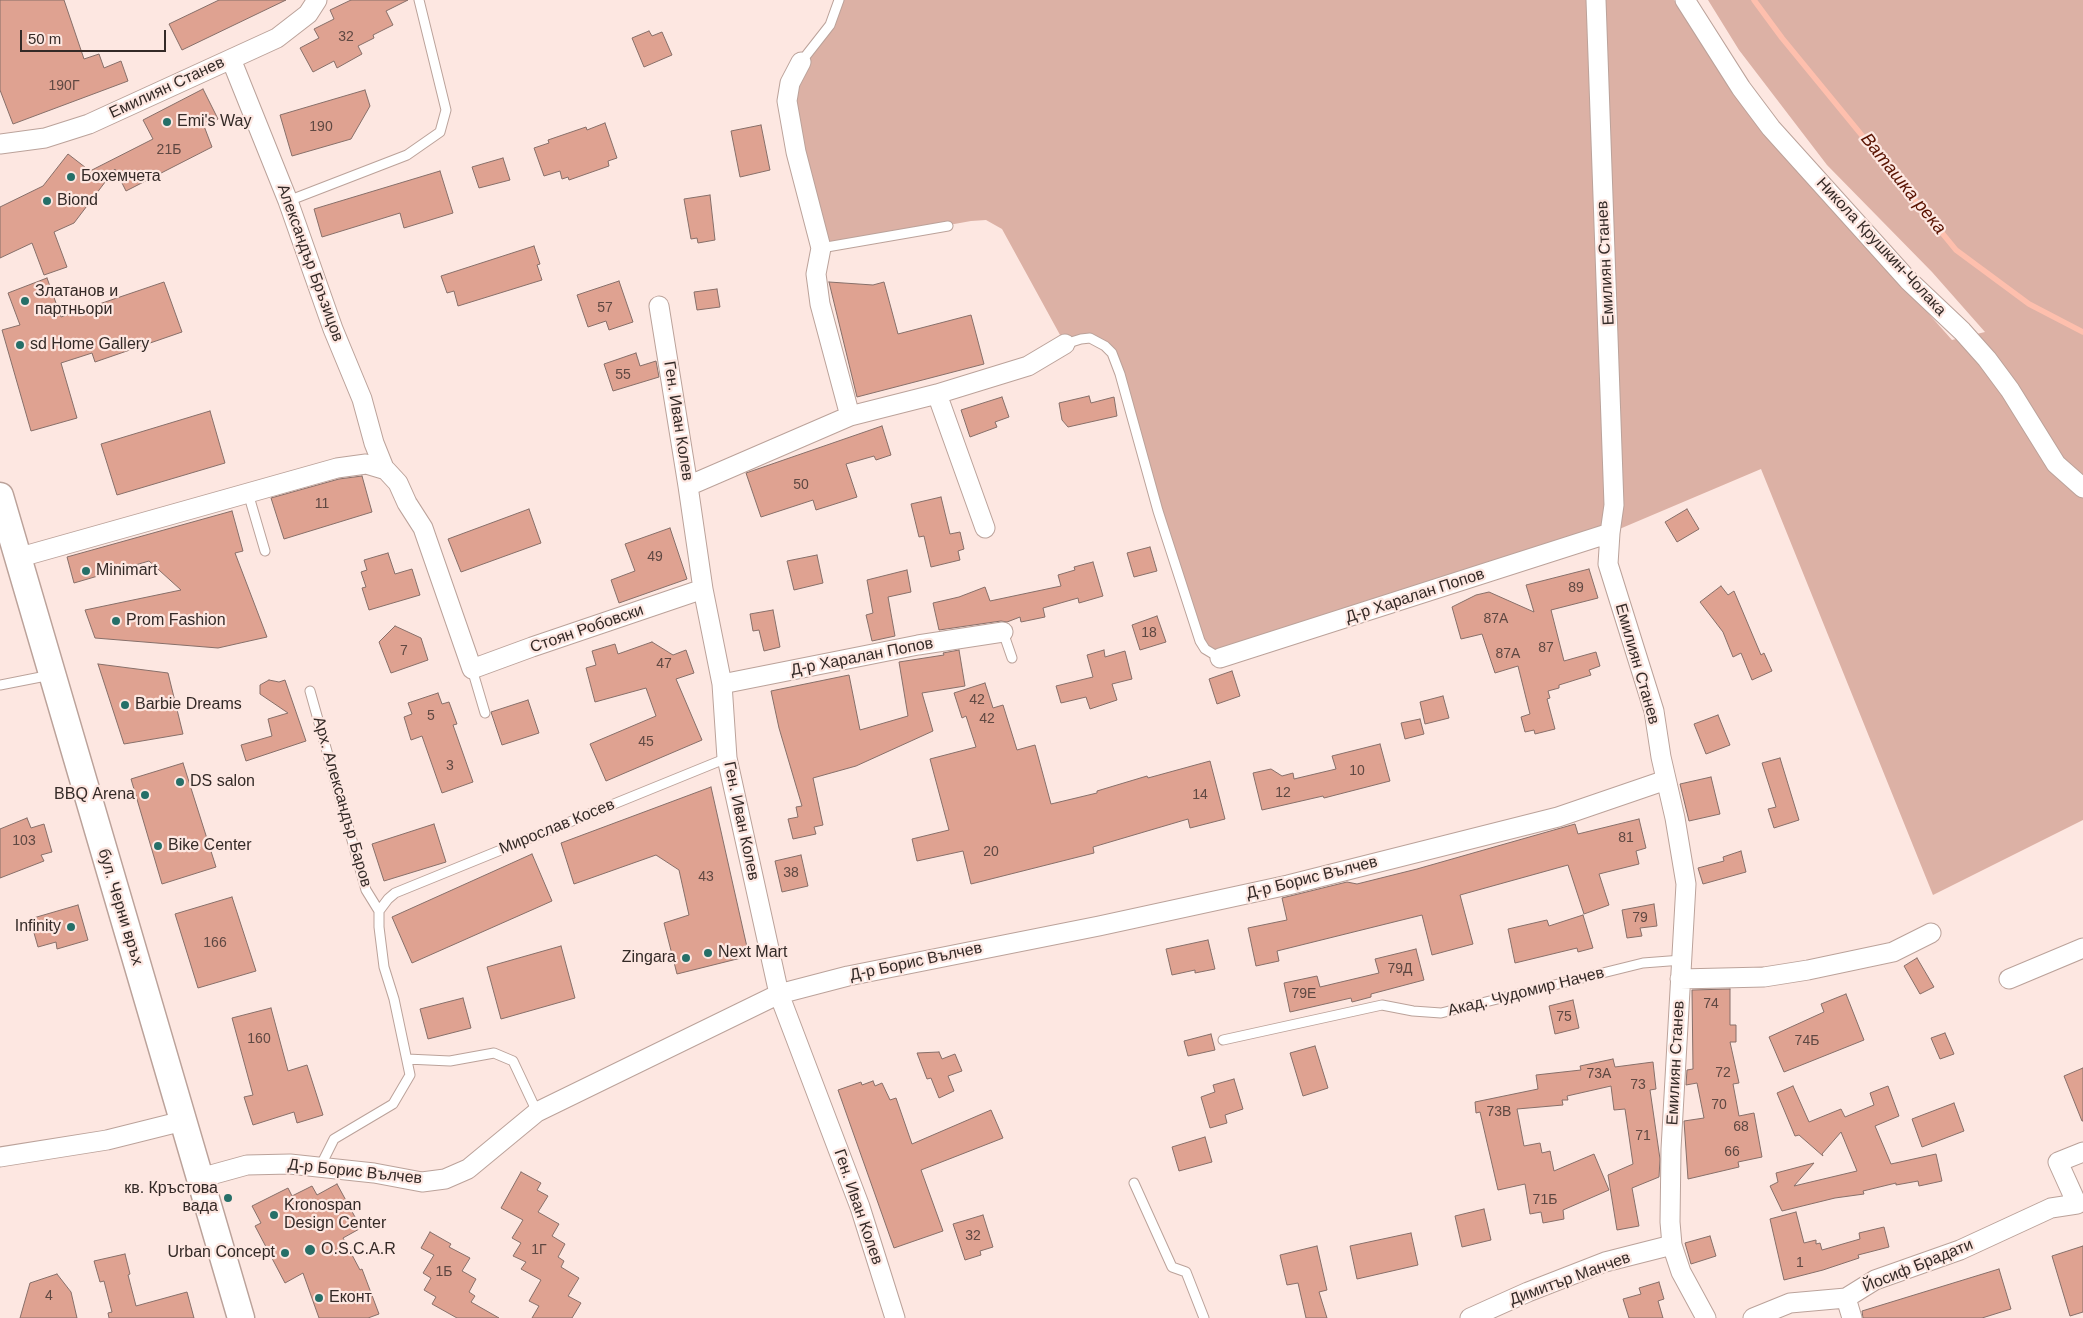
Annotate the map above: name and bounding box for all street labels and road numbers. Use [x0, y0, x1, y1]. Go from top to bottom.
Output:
street label: Емилиян Станев [106, 53, 228, 123]
street label: Никола Крушкин-Чолака [1812, 174, 1950, 320]
street label: Александър Бръзицов [273, 182, 347, 344]
street label: Емилиян Станев [1593, 200, 1619, 326]
street label: Ген. Иван Колев [659, 360, 697, 482]
street label: Д-р Харалан Попов [1343, 564, 1487, 628]
street label: Стоян Робовски [528, 601, 646, 657]
street label: Емилиян Станев [1611, 601, 1663, 727]
street label: Д-р Харалан Попов [789, 634, 935, 680]
street label: Арх. Александър Баров [308, 715, 376, 889]
street label: Ген. Иван Колев [719, 760, 763, 882]
street label: Мирослав Косев [496, 795, 618, 859]
street label: бул. Черни връх [93, 846, 147, 968]
street label: Д-р Борис Вълчев [1244, 852, 1380, 904]
street label: Д-р Борис Вълчев [848, 939, 984, 985]
street label: Акад. Чудомир Начев [1446, 963, 1606, 1021]
street label: Емилиян Станев [1663, 1000, 1689, 1126]
street label: Ген. Иван Колев [829, 1147, 887, 1267]
street label: Д-р Борис Вълчев [287, 1155, 423, 1189]
street label: Йосиф Брадати [1860, 1235, 1976, 1297]
street label: Димитър Манчев [1507, 1248, 1633, 1310]

